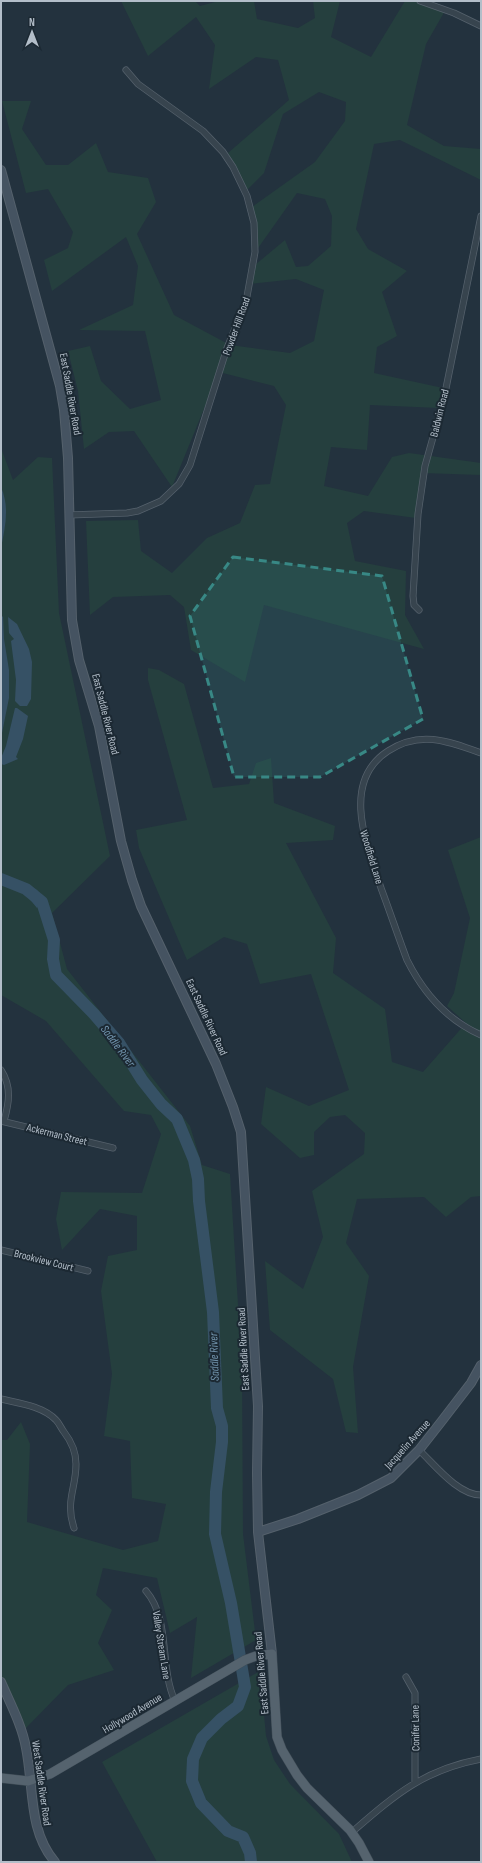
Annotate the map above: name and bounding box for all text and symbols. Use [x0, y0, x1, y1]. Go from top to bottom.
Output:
north arrow [12, 12, 52, 52]
text: N [29, 16, 35, 29]
street label: Powder Hill Road [220, 295, 253, 357]
street label: East Saddle River Road [57, 352, 84, 436]
street label: Baldwin Road [427, 387, 452, 438]
street label: East Saddle River Road [89, 672, 122, 756]
street label: Woodfield Lane [357, 829, 386, 886]
street label: East Saddle River Road [183, 977, 230, 1058]
water label: Saddle River [97, 1022, 139, 1071]
street label: Ackerman Street [24, 1120, 89, 1148]
street label: Brookview Court [13, 1247, 76, 1274]
street label: East Saddle River Road [235, 1307, 252, 1391]
water label: Saddle River [206, 1332, 223, 1382]
street label: Jacquelin Avenue [381, 1417, 433, 1473]
street label: Valley Stream Lane [150, 1610, 173, 1680]
street label: East Saddle River Road [251, 1631, 272, 1715]
street label: Hollywood Avenue [100, 1691, 164, 1736]
street label: Conifer Lane [409, 1705, 422, 1751]
street label: West Saddle River Road [29, 1740, 54, 1827]

